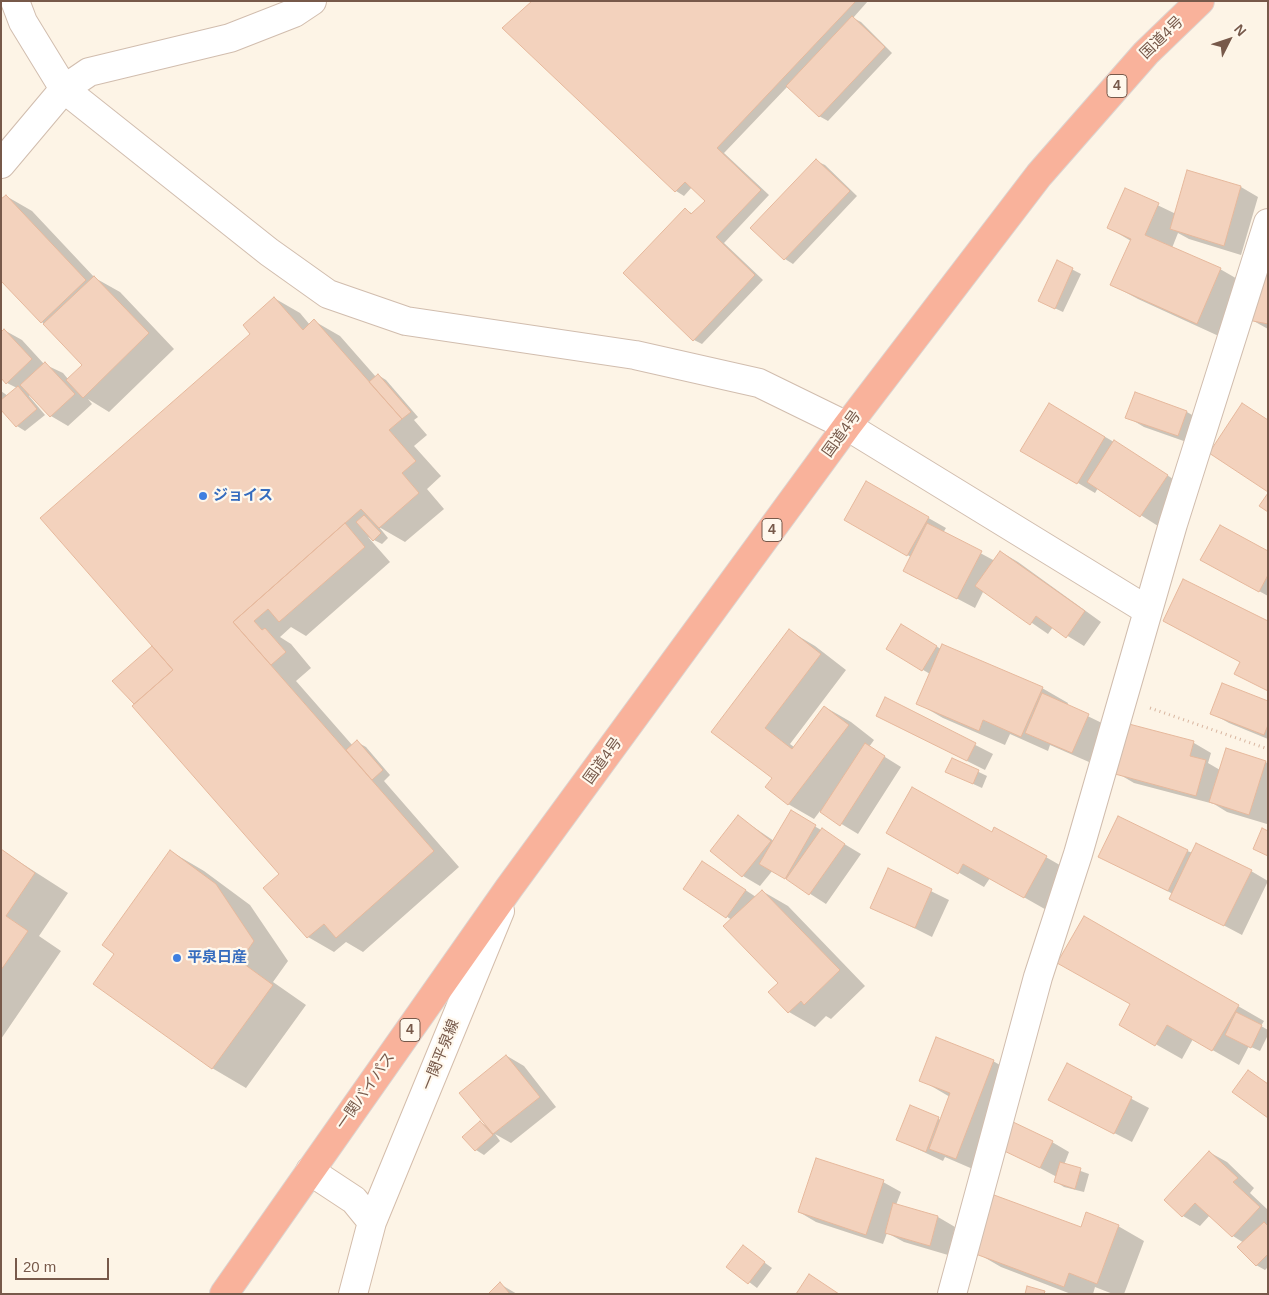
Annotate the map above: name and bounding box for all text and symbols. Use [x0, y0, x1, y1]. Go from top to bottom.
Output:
street label: 国道4号 [1137, 13, 1187, 63]
north arrow [1204, 15, 1254, 65]
text: N [1231, 21, 1250, 39]
road number: 4 [1107, 74, 1127, 98]
street label: 国道4号 [819, 407, 865, 461]
place label: ジョイス [213, 487, 273, 505]
marker: ジョイス [197, 490, 209, 502]
road number: 4 [762, 518, 782, 542]
street label: 国道4号 [580, 734, 626, 788]
place label: 平泉日産 [187, 949, 247, 967]
marker: 平泉日産 [171, 952, 183, 964]
street label: 一関平泉線 [419, 1017, 463, 1093]
road number: 4 [400, 1018, 420, 1042]
street label: 一関バイパス [333, 1049, 399, 1133]
scale bar [18, 1248, 111, 1280]
text: 20 m [23, 1258, 56, 1275]

